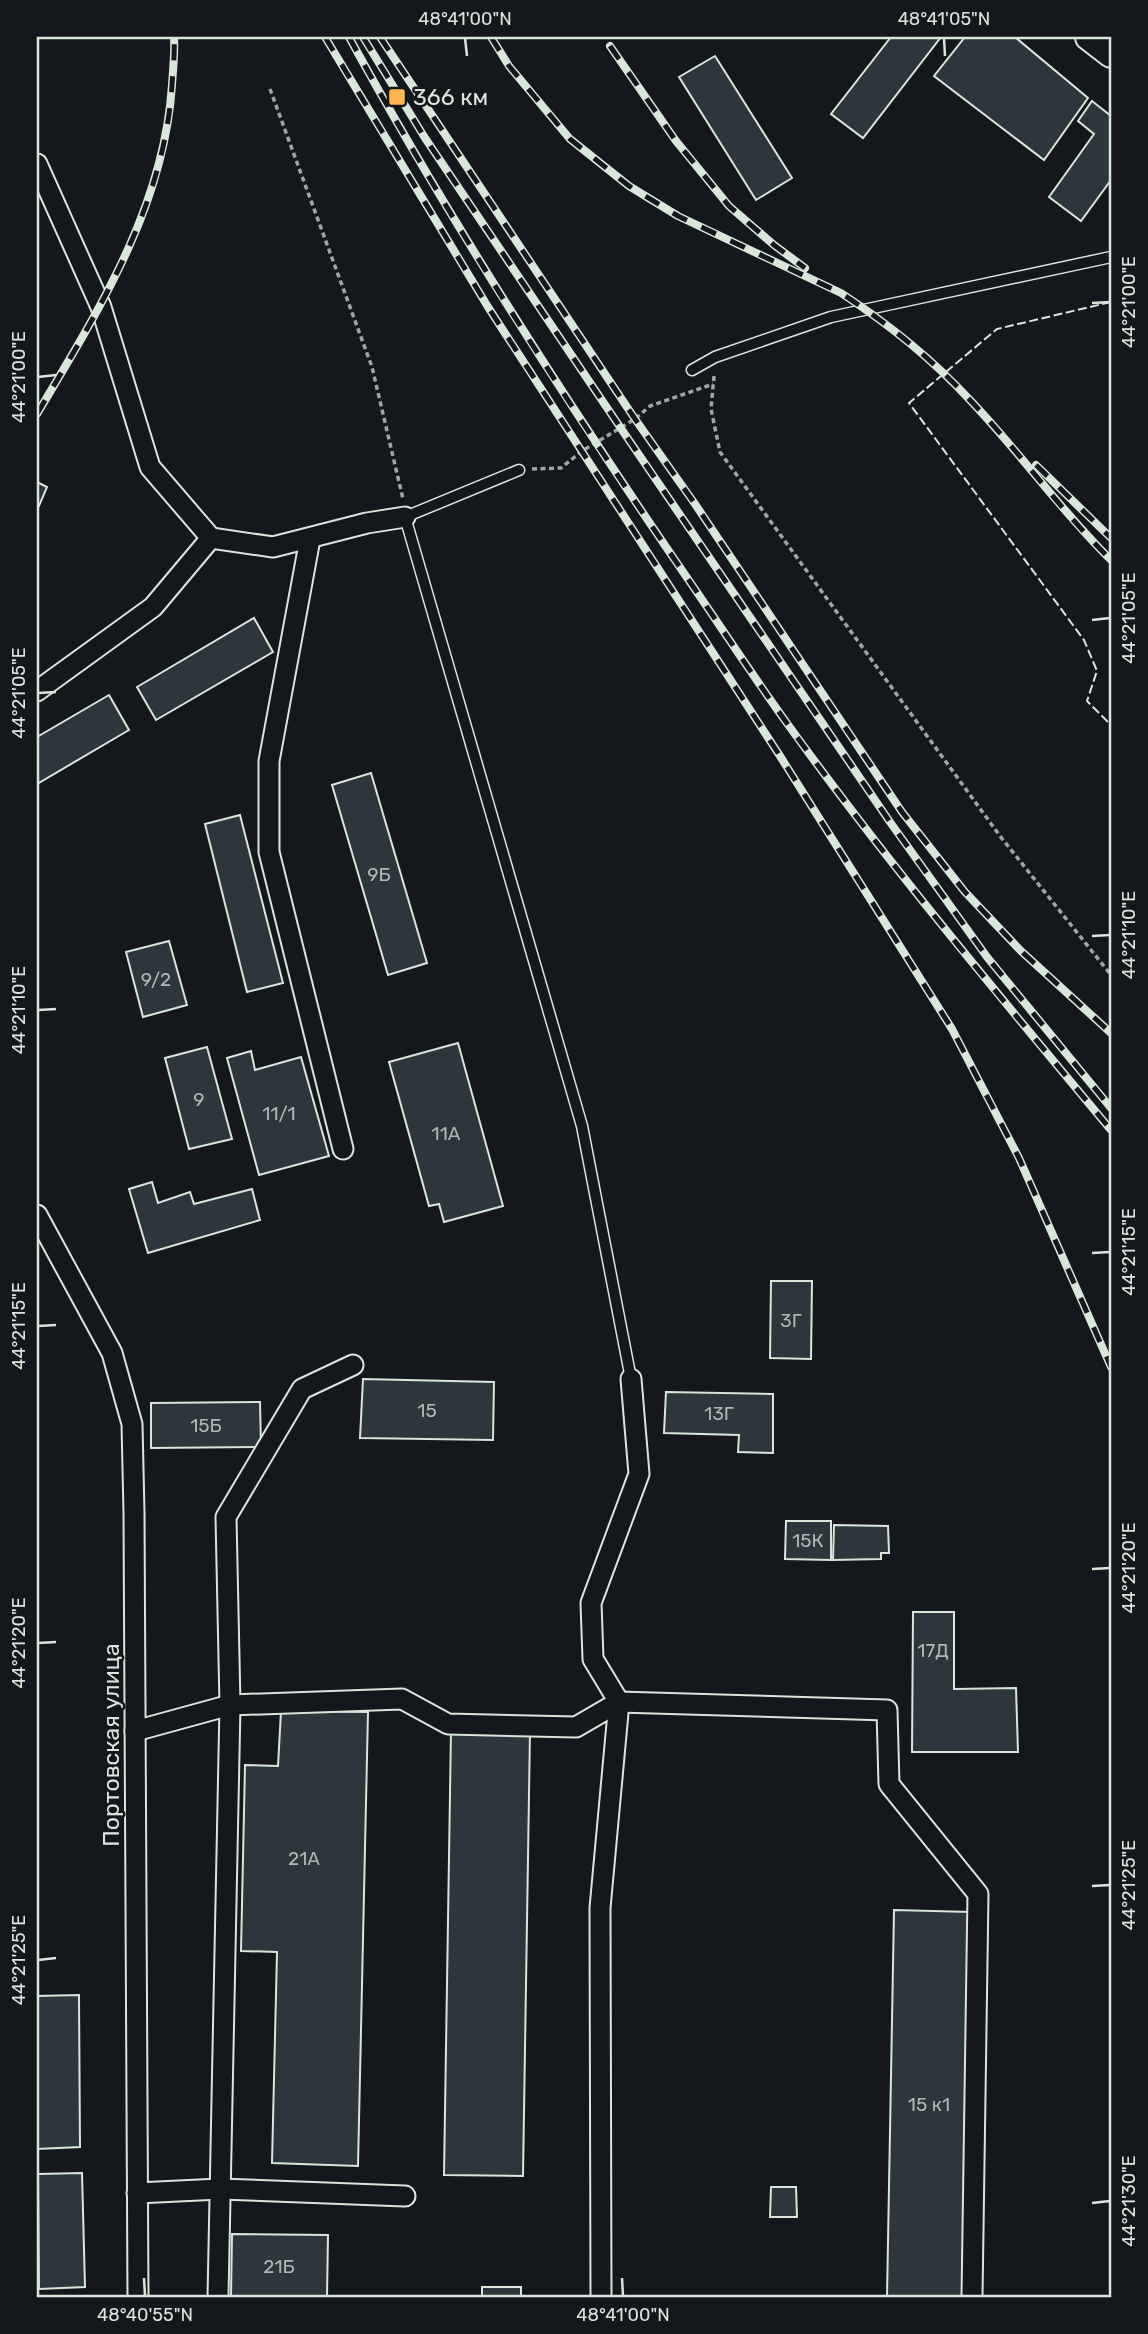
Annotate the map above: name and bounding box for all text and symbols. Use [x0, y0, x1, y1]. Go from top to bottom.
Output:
text: 48°41'00"N [418, 8, 512, 30]
text: 48°41'05"N [898, 8, 990, 30]
place label: 366 км [413, 83, 488, 111]
marker: 366 км [387, 87, 407, 107]
text: 44°21'00"E [1118, 256, 1140, 348]
text: 44°21'00"E [8, 331, 30, 423]
text: 44°21'05"E [1118, 572, 1140, 664]
text: 44°21'05"E [8, 647, 30, 739]
house number: 9Б [367, 863, 391, 886]
text: 44°21'10"E [1118, 891, 1140, 979]
text: 44°21'10"E [8, 966, 30, 1054]
house number: 9/2 [141, 968, 171, 991]
house number: 9 [193, 1088, 205, 1111]
house number: 11/1 [262, 1102, 296, 1125]
house number: 11А [432, 1122, 461, 1145]
text: 44°21'15"E [1118, 1208, 1140, 1296]
text: 44°21'15"E [8, 1282, 30, 1370]
house number: 3Г [780, 1309, 802, 1332]
house number: 15 [417, 1399, 437, 1422]
house number: 13Г [704, 1402, 734, 1425]
house number: 15Б [190, 1414, 222, 1437]
text: 44°21'20"E [1118, 1522, 1140, 1614]
house number: 15К [792, 1529, 824, 1552]
text: 44°21'20"E [8, 1597, 30, 1689]
house number: 17Д [917, 1639, 949, 1662]
street label: Портовская улица [97, 1643, 125, 1847]
text: 44°21'25"E [1118, 1840, 1140, 1930]
house number: 21А [288, 1847, 320, 1870]
text: 44°21'25"E [8, 1915, 30, 2005]
house number: 15 к1 [908, 2093, 950, 2116]
text: 44°21'30"E [1118, 2155, 1140, 2247]
house number: 21Б [263, 2255, 295, 2278]
text: 48°40'55"N [97, 2304, 193, 2326]
text: 48°41'00"N [576, 2304, 670, 2326]

